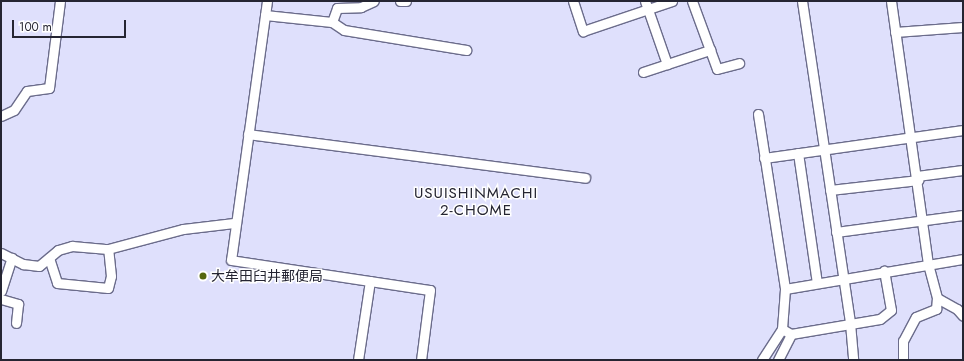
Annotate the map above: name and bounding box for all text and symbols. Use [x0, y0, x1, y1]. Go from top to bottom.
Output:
scale bar [14, 12, 128, 38]
text: 100 m [19, 18, 52, 36]
district label: USUISHINMACHI 2-CHOME [414, 184, 538, 219]
place label: 大牟田臼井郵便局 [211, 268, 323, 284]
marker: 大牟田臼井郵便局 [198, 271, 208, 281]

